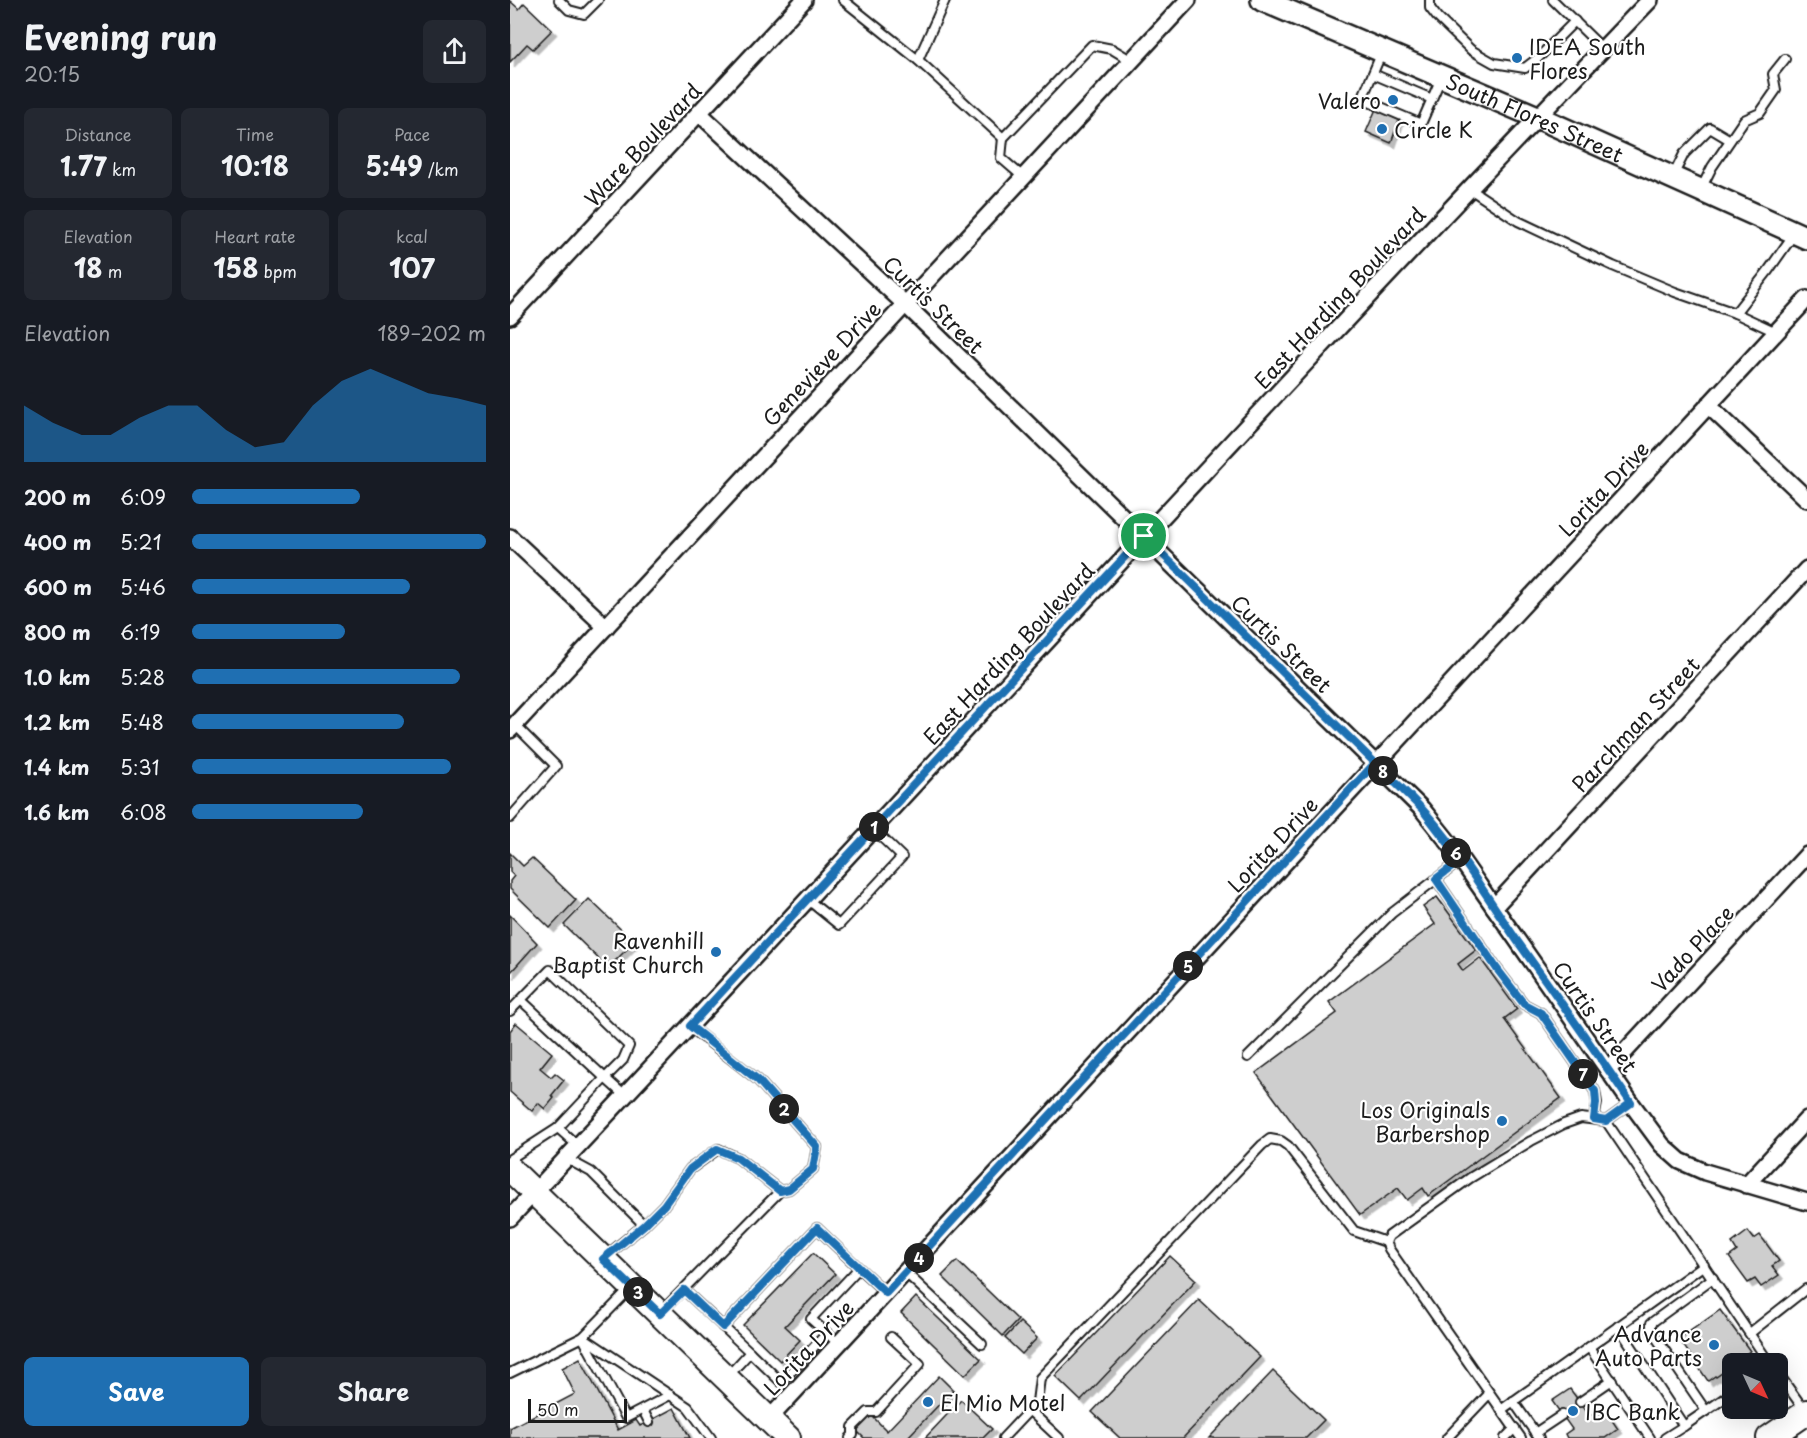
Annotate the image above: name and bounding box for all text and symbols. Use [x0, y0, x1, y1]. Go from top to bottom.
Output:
text: Evening run [24, 11, 217, 61]
button: share [423, 20, 486, 83]
place label: IDEA South Flores [1529, 30, 1646, 86]
marker: IDEA South Flores [1510, 51, 1524, 65]
text: 20:15 [24, 59, 80, 89]
street label: South Flores Street [1441, 64, 1629, 170]
street label: Ware Boulevard [576, 75, 708, 213]
place label: Valero [1318, 84, 1381, 116]
marker: Valero [1386, 93, 1400, 107]
place label: Circle K [1394, 113, 1473, 145]
text: Distance [64, 122, 132, 146]
text: Time [236, 122, 274, 146]
text: Pace [394, 122, 430, 146]
marker: Circle K [1375, 122, 1389, 136]
text: 1.77 [60, 146, 107, 185]
text: 10:18 [221, 146, 289, 185]
text: 5:49 [365, 146, 423, 185]
text: km [107, 157, 136, 181]
text: /km [423, 157, 459, 181]
street label: East Harding Boulevard [1246, 199, 1432, 395]
text: Elevation [63, 224, 133, 248]
text: Heart rate [215, 224, 295, 248]
text: kcal [396, 224, 428, 248]
text: 18 [74, 248, 102, 287]
text: 158 [213, 248, 258, 287]
text: 107 [389, 248, 435, 287]
street label: Curtis Street [876, 248, 992, 360]
text: m [102, 259, 122, 283]
text: bpm [258, 259, 297, 283]
street label: Genevieve Drive [754, 293, 888, 433]
text: Elevation [24, 318, 110, 348]
text: 189–202 m [378, 318, 486, 348]
street label: Lorita Drive [1550, 433, 1656, 543]
text: 200 m [24, 482, 91, 512]
text: 6:09 [120, 482, 166, 512]
pin [1118, 510, 1169, 561]
icon: arrive [1127, 519, 1160, 552]
text: 400 m [24, 527, 92, 557]
text: 5:21 [120, 527, 162, 557]
street label: East Harding Boulevard [915, 555, 1101, 751]
text: 600 m [24, 572, 92, 602]
text: 5:46 [120, 572, 166, 602]
street label: Curtis Street [1224, 587, 1340, 699]
text: 800 m [24, 617, 91, 647]
text: 6:19 [120, 617, 160, 647]
street label: Parchman Street [1564, 649, 1706, 799]
text: 1.0 km [24, 662, 91, 692]
text: 5:28 [120, 662, 165, 692]
text: 1.2 km [24, 707, 90, 737]
text: 5:48 [120, 707, 164, 737]
text: 1.4 km [24, 752, 90, 782]
text: 5:31 [120, 752, 160, 782]
pin: 8 [1368, 756, 1398, 786]
text: 8 [1378, 759, 1388, 783]
street label: Lorita Drive [1219, 789, 1325, 899]
text: 1.6 km [24, 797, 89, 827]
text: 6:08 [120, 797, 167, 827]
pin: 1 [859, 812, 889, 842]
text: 1 [870, 815, 878, 839]
pin: 6 [1441, 838, 1471, 868]
text: 6 [1450, 841, 1462, 865]
street label: Vado Place [1643, 897, 1741, 999]
place label: Ravenhill Baptist Church [552, 924, 704, 980]
marker: Ravenhill Baptist Church [709, 945, 723, 959]
pin: 5 [1173, 951, 1203, 981]
text: 5 [1183, 954, 1193, 978]
street label: Curtis Street [1546, 954, 1646, 1078]
pin: 7 [1568, 1059, 1598, 1089]
text: 7 [1578, 1062, 1588, 1086]
place label: Los Originals Barbershop [1361, 1093, 1490, 1149]
pin: 2 [769, 1094, 799, 1124]
text: 2 [778, 1097, 790, 1121]
marker: Los Originals Barbershop [1495, 1114, 1509, 1128]
pin: 4 [904, 1243, 934, 1273]
text: 4 [914, 1246, 924, 1270]
pin: 3 [623, 1277, 653, 1307]
text: 3 [633, 1280, 643, 1304]
street label: Lorita Drive [755, 1292, 861, 1402]
place label: Advance Auto Parts [1595, 1317, 1702, 1373]
marker: Advance Auto Parts [1707, 1338, 1721, 1352]
north arrow [1722, 1353, 1788, 1419]
map controls [1722, 1353, 1788, 1419]
button: Save [24, 1357, 249, 1426]
button: Share [261, 1357, 486, 1426]
place label: El Mio Motel [940, 1386, 1065, 1418]
marker: El Mio Motel [921, 1395, 935, 1409]
place label: IBC Bank [1585, 1395, 1681, 1427]
scale bar [528, 1396, 627, 1424]
text: 50 m [537, 1397, 578, 1421]
marker: IBC Bank [1566, 1404, 1580, 1418]

